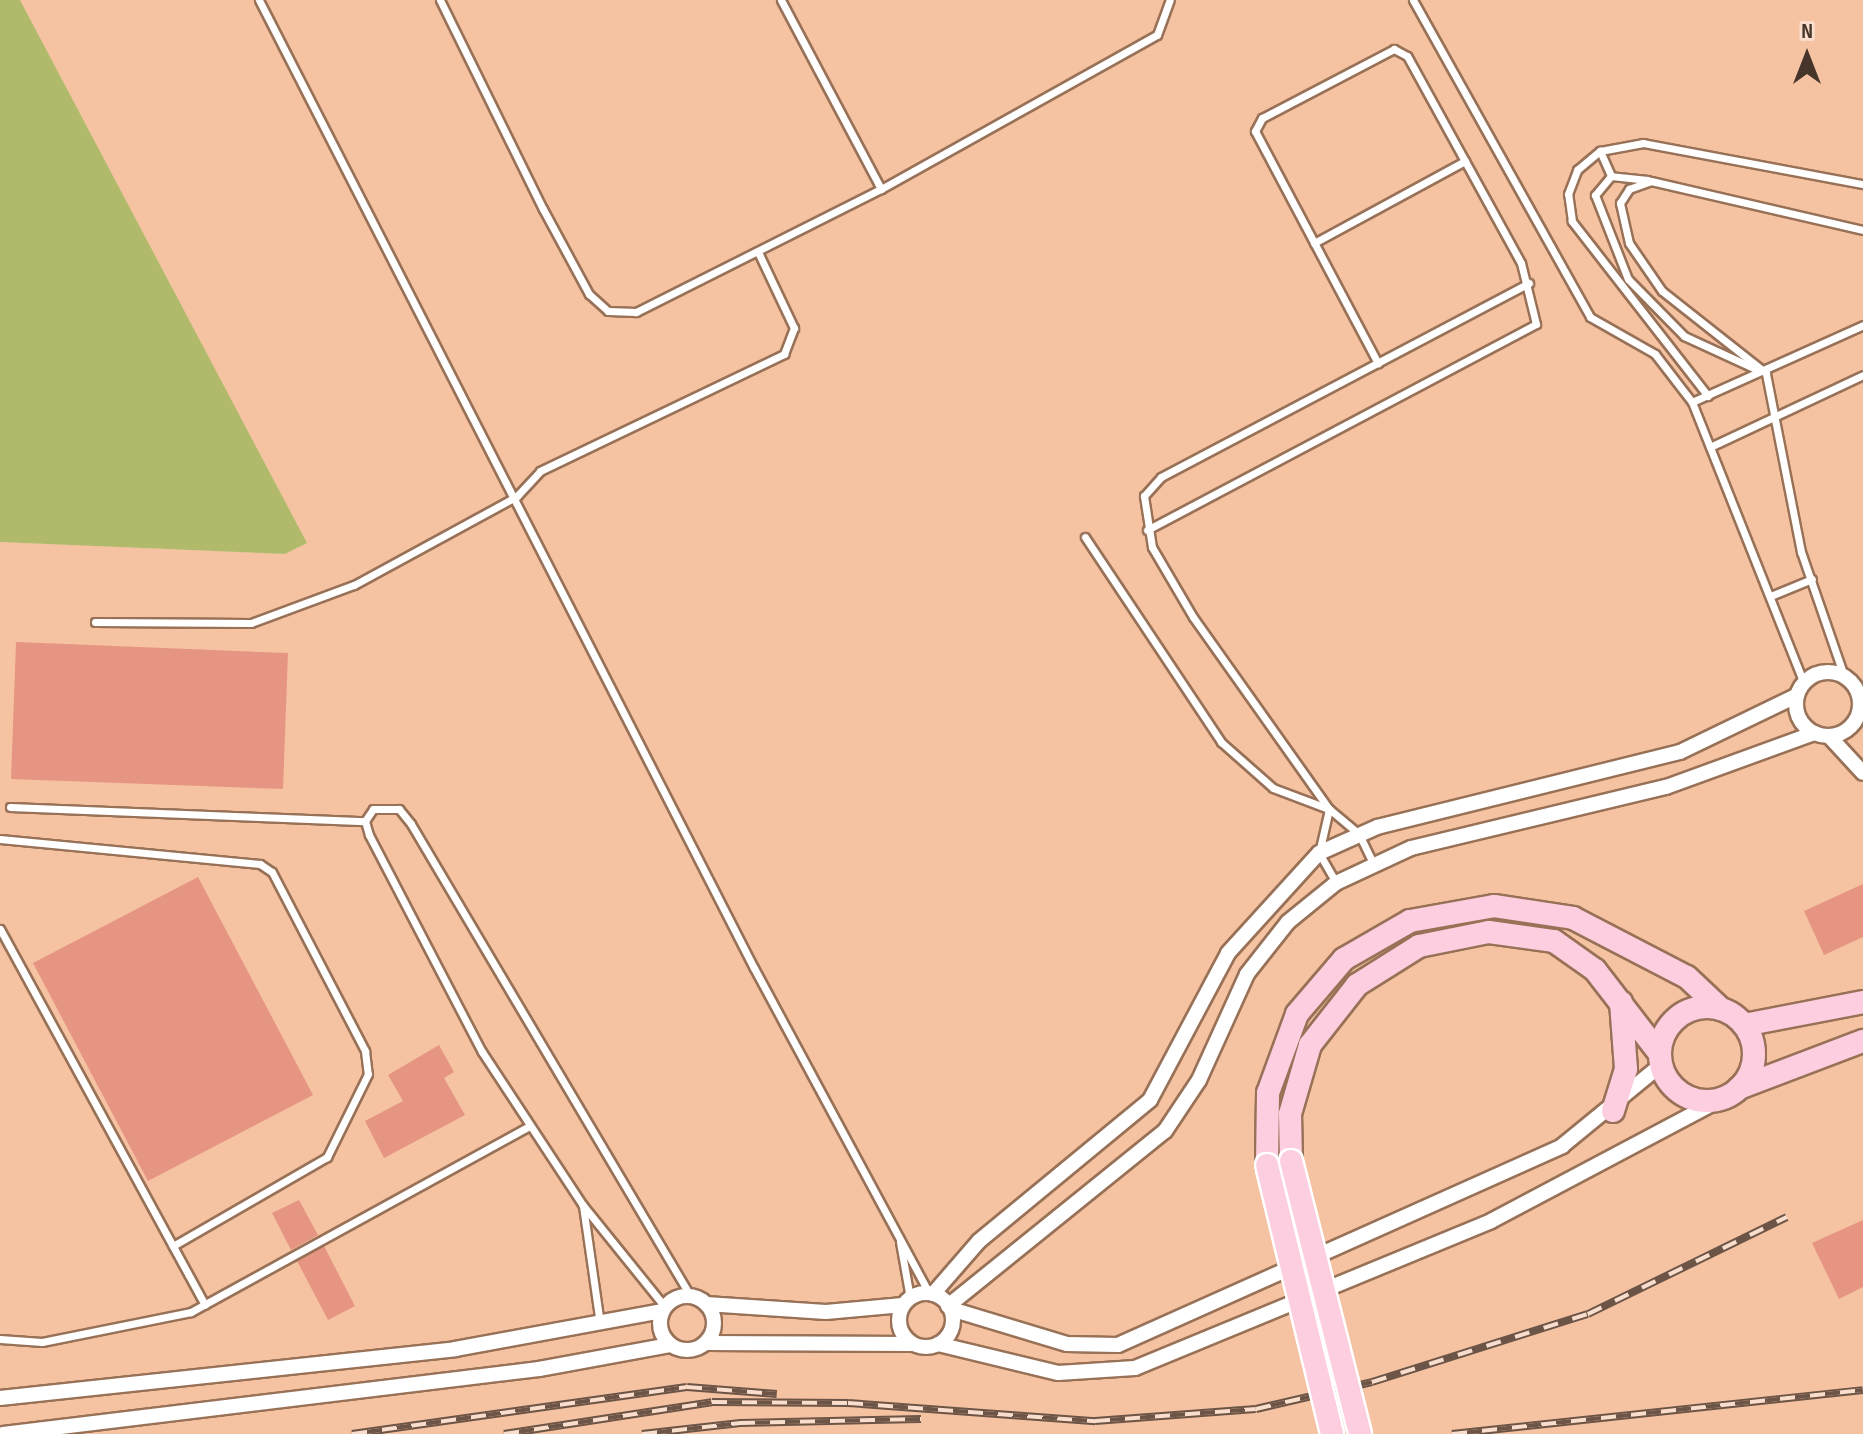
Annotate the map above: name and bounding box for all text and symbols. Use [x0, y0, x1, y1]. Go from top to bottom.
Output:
north arrow [1767, 16, 1847, 96]
text: N [1801, 18, 1813, 45]

